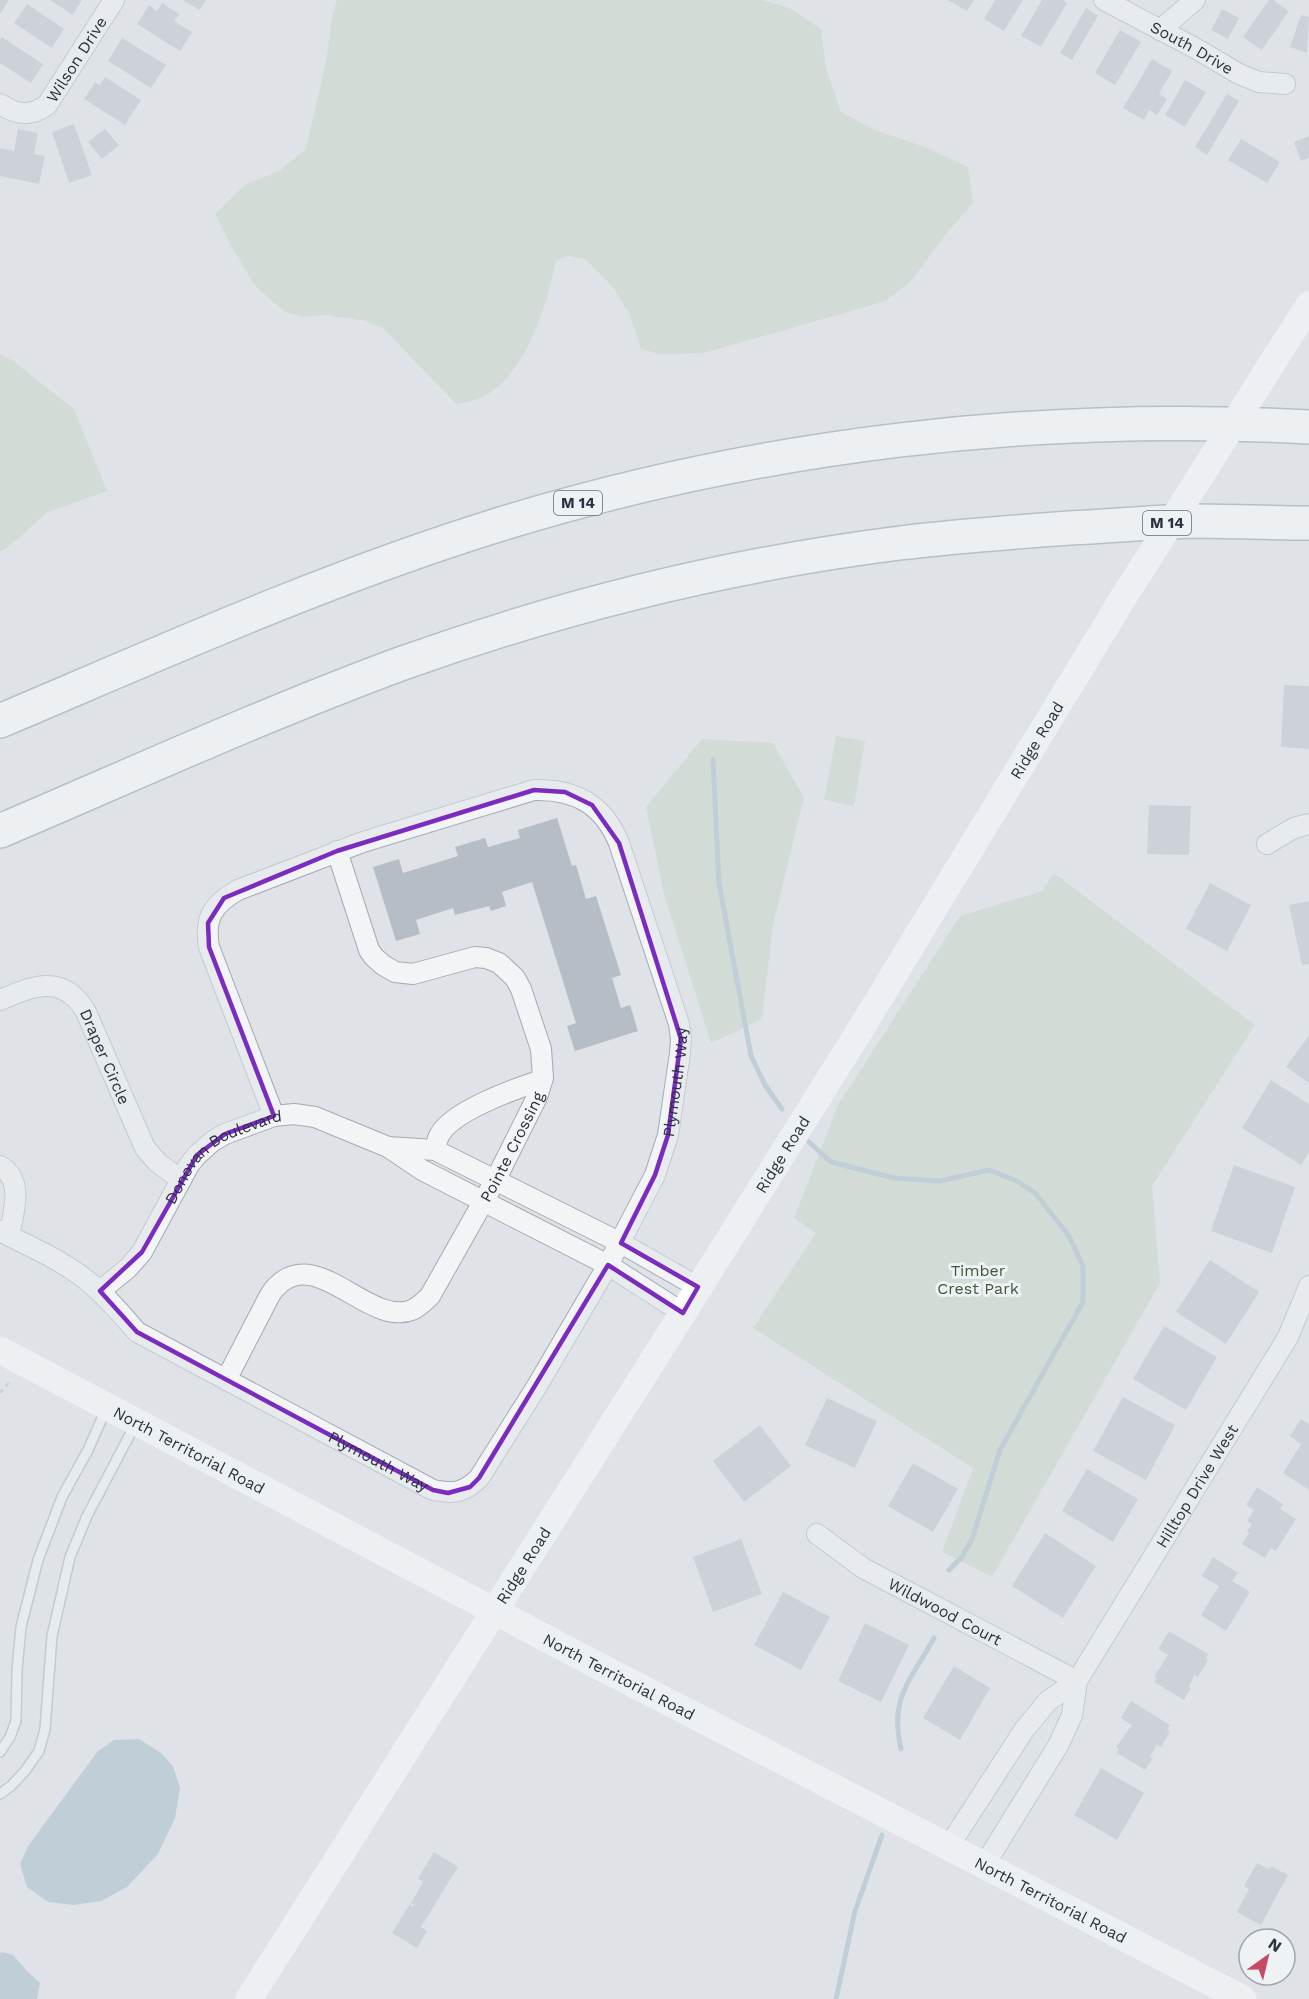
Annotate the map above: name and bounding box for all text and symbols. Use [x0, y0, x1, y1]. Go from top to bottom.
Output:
street label: Wilson Drive [42, 13, 110, 106]
street label: South Drive [1147, 17, 1237, 78]
road number: M 14 [554, 491, 602, 515]
road number: M 14 [1143, 511, 1191, 535]
street label: Ridge Road [1006, 698, 1067, 782]
street label: Draper Circle [76, 1006, 134, 1107]
street label: Plymouth Way [658, 1025, 691, 1138]
street label: Pointe Crossing [476, 1089, 548, 1205]
street label: Donovan Boulevard [160, 1106, 283, 1207]
street label: Ridge Road [751, 1112, 813, 1196]
park label: Timber Crest Park [937, 1261, 1019, 1298]
street label: North Territorial Road [110, 1402, 268, 1498]
street label: Hilltop Drive West [1152, 1420, 1242, 1551]
street label: Plymouth Way [325, 1427, 432, 1496]
street label: Ridge Road [492, 1524, 555, 1607]
street label: Wildwood Court [885, 1574, 1005, 1649]
street label: North Territorial Road [540, 1629, 698, 1724]
street label: North Territorial Road [972, 1853, 1130, 1947]
north arrow [1237, 1927, 1297, 1987]
text: N [1265, 1934, 1285, 1956]

